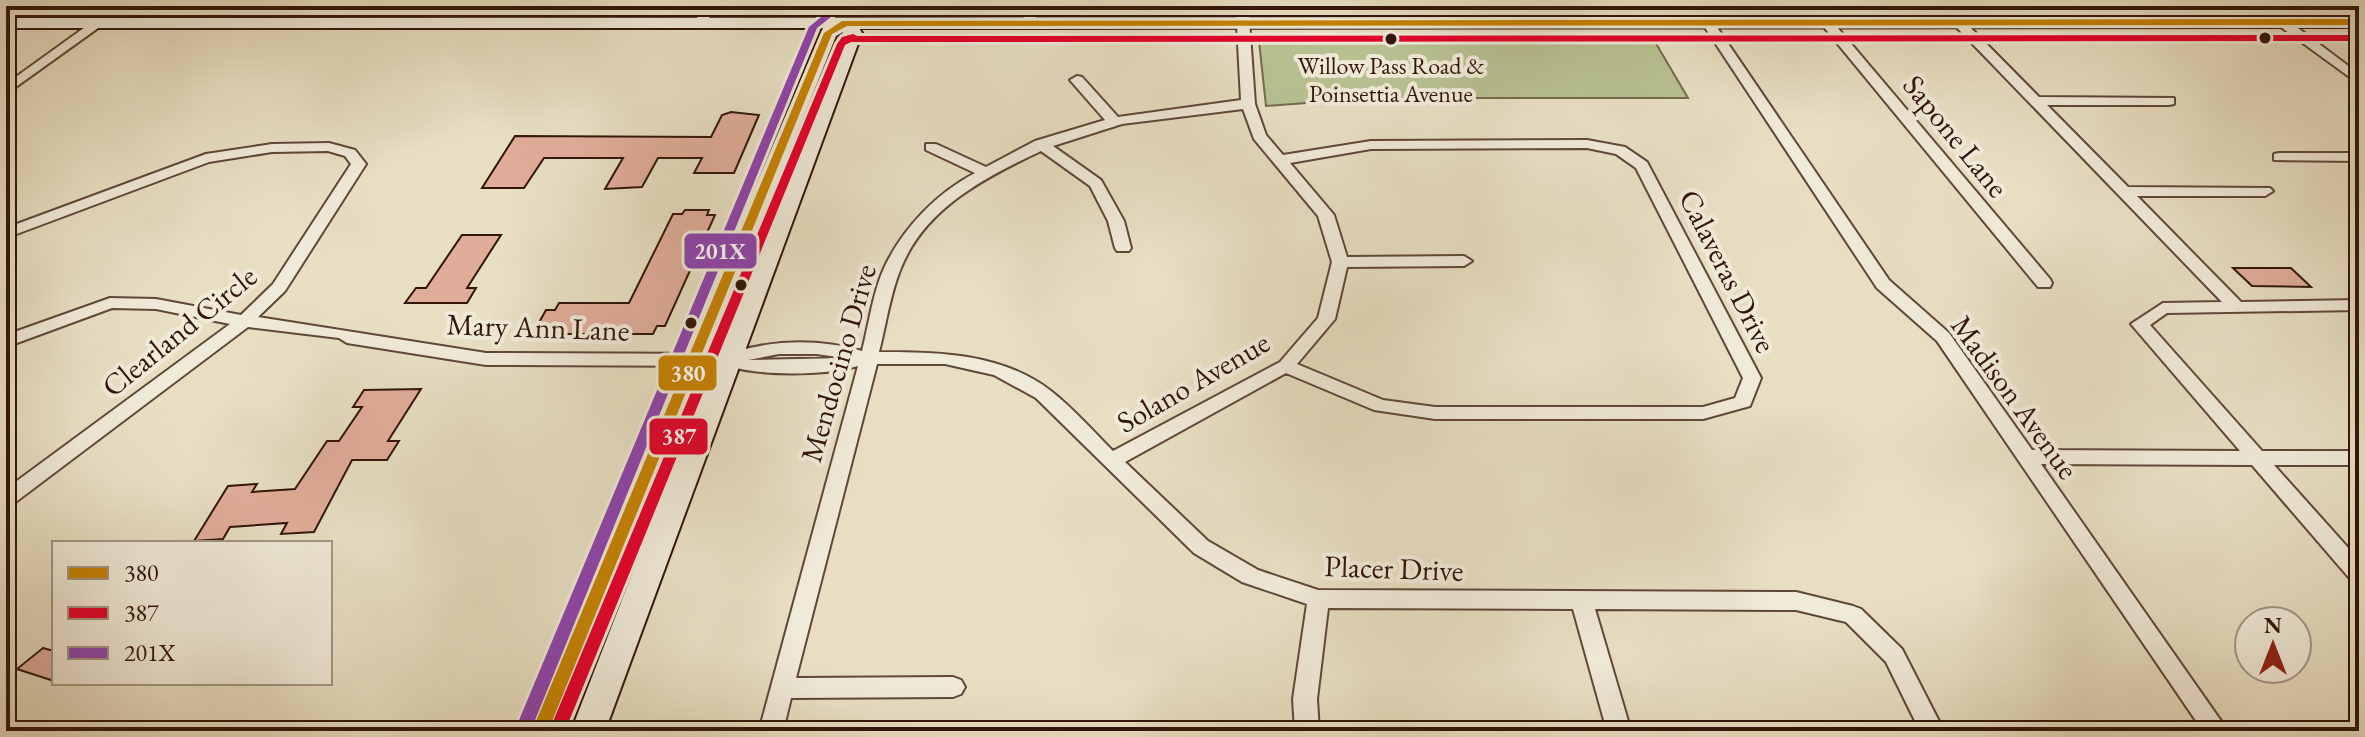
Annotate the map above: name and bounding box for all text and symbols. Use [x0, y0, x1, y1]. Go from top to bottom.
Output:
unlabelled marker [2257, 30, 2273, 46]
marker: Willow Pass Road & Poinsettia Avenue [1383, 31, 1399, 47]
place label: Willow Pass Road & Poinsettia Avenue [1298, 50, 1484, 109]
street label: Sapone Lane [1895, 67, 2017, 205]
street label: Calaveras Drive [1670, 183, 1786, 359]
line badge: 201X [683, 232, 758, 270]
text: 201X [694, 237, 746, 266]
street label: Clearland Circle [94, 257, 264, 405]
street label: Mendocino Drive [791, 259, 885, 467]
unlabelled marker [733, 277, 749, 293]
street label: Mary Ann Lane [446, 304, 630, 350]
street label: Madison Avenue [1942, 307, 2088, 487]
unlabelled marker [683, 315, 699, 331]
street label: Solano Avenue [1110, 323, 1276, 441]
line badge: 380 [657, 354, 718, 392]
text: 380 [671, 359, 706, 388]
line badge: 387 [648, 417, 709, 456]
text: 387 [662, 422, 697, 451]
legend [52, 541, 332, 685]
street label: Placer Drive [1324, 546, 1464, 590]
text: 380 [124, 557, 159, 588]
text: 387 [124, 597, 159, 628]
north arrow [2233, 605, 2313, 685]
text: N [2264, 611, 2282, 640]
text: 201X [124, 637, 176, 668]

